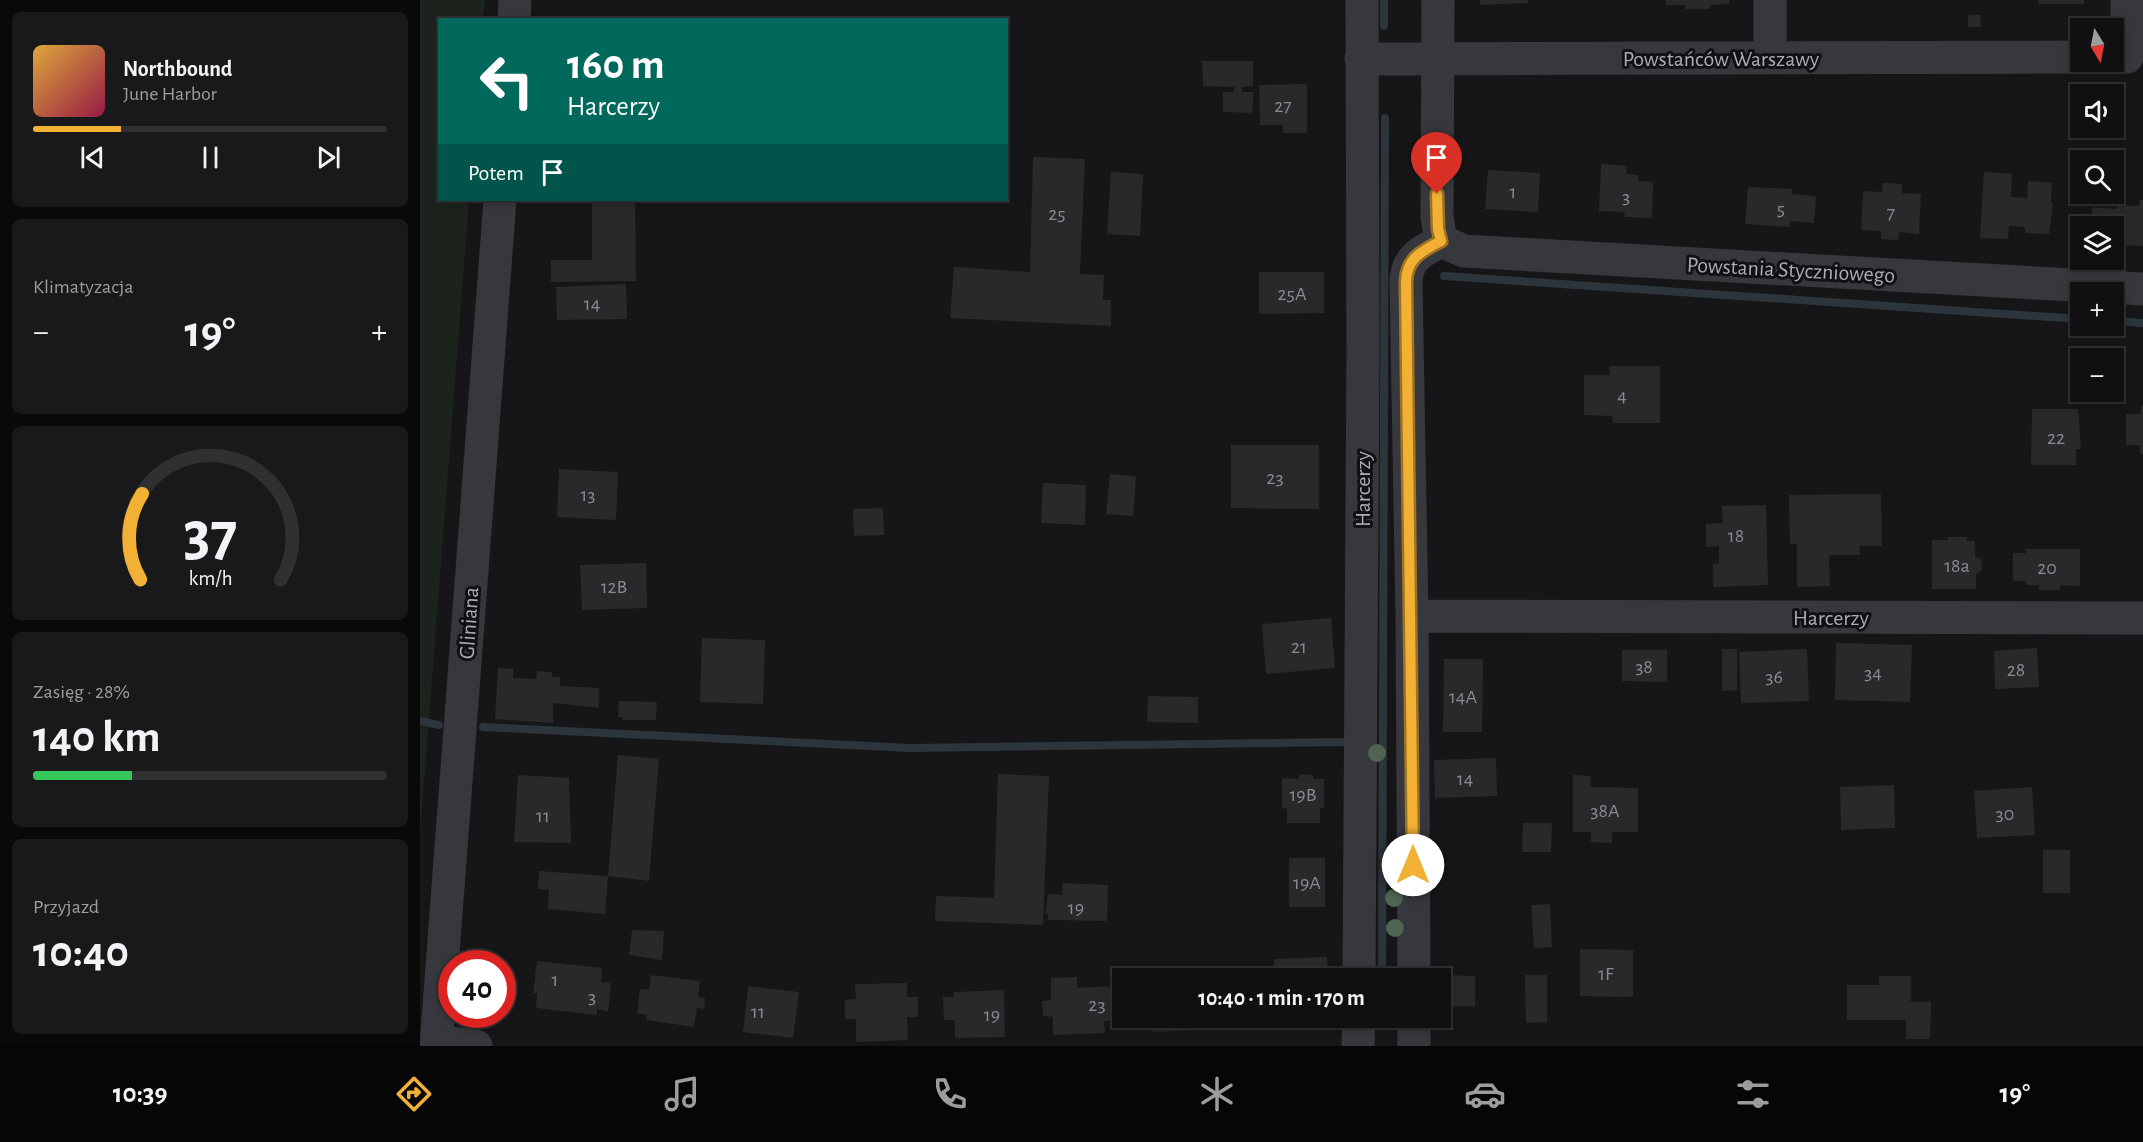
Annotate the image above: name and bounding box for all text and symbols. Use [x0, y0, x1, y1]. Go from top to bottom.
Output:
north arrow [2070, 18, 2124, 72]
map controls [2070, 18, 2124, 402]
icon: left [468, 42, 546, 120]
text: 160 m [567, 44, 665, 86]
street label: Powstańców Warszawy [1623, 48, 1820, 70]
text: Northbound [123, 58, 232, 80]
text: June Harbor [123, 84, 217, 104]
button: sound [2070, 84, 2124, 138]
text: Harcerzy [567, 93, 660, 120]
house number: 27 [1274, 96, 1292, 116]
pin [1411, 132, 1462, 194]
icon: previous [76, 141, 109, 174]
icon: pause [194, 141, 227, 174]
icon: next [312, 141, 345, 174]
icon: arrive [1420, 141, 1453, 174]
button: search [2070, 150, 2124, 204]
icon: arrive [536, 156, 569, 189]
text: Potem [468, 162, 524, 184]
house number: 1 [1510, 182, 1516, 202]
house number: 3 [1622, 187, 1630, 207]
house number: 5 [1777, 199, 1785, 219]
house number: 7 [1887, 203, 1895, 223]
house number: 25 [1048, 204, 1066, 224]
button: layers [2070, 216, 2124, 270]
street label: Powstania Styczniowego [1686, 254, 1896, 286]
text: Klimatyzacja [33, 277, 134, 297]
button: + [2070, 282, 2124, 336]
house number: 25A [1277, 284, 1307, 304]
house number: 14 [584, 294, 600, 314]
text: 19° [184, 310, 236, 355]
text: − [33, 316, 49, 349]
text: + [371, 316, 387, 349]
button: − [2070, 348, 2124, 402]
house number: 4 [1617, 386, 1627, 406]
house number: 22 [2047, 428, 2065, 448]
street label: Harcerzy [1352, 450, 1374, 527]
house number: 23 [1266, 468, 1284, 488]
house number: 13 [580, 485, 596, 505]
text: 37 [183, 504, 237, 566]
house number: 18 [1728, 526, 1744, 546]
house number: 18a [1944, 556, 1970, 576]
house number: 20 [2037, 558, 2057, 578]
text: km/h [188, 568, 232, 589]
house number: 12B [601, 577, 627, 597]
street label: Gliniana [456, 586, 482, 660]
street label: Harcerzy [1793, 607, 1870, 629]
house number: 21 [1291, 637, 1307, 657]
house number: 38 [1635, 657, 1653, 677]
house number: 28 [2007, 660, 2025, 680]
house number: 34 [1864, 663, 1882, 683]
house number: 36 [1765, 667, 1783, 687]
text: Zasięg · 28% [33, 682, 130, 702]
house number: 14A [1449, 687, 1477, 707]
text: 140 km [33, 715, 161, 760]
house number: 14 [1457, 769, 1473, 789]
house number: 19B [1289, 785, 1317, 805]
house number: 38A [1590, 801, 1620, 821]
house number: 30 [1996, 804, 2014, 824]
house number: 11 [536, 806, 550, 826]
position arrow [1381, 833, 1445, 897]
house number: 19A [1293, 873, 1321, 893]
text: Przyjazd [33, 897, 99, 917]
house number: 19 [1068, 898, 1084, 918]
text: 10:40 [33, 930, 129, 975]
speed limit sign: 40 [438, 950, 516, 1028]
house number: 1F [1598, 964, 1614, 984]
house number: 1 [552, 970, 558, 990]
house number: 3 [588, 987, 596, 1007]
text: 10:40 · 1 min · 170 m [1198, 987, 1365, 1009]
house number: 23 [1088, 995, 1106, 1015]
house number: 11 [751, 1002, 765, 1022]
house number: 19 [984, 1005, 1000, 1025]
icon: directions [393, 1073, 435, 1115]
icon: music [661, 1073, 703, 1115]
icon: phone [929, 1073, 971, 1115]
icon: climate [1196, 1073, 1238, 1115]
icon: car [1464, 1073, 1506, 1115]
icon: filters [1732, 1073, 1774, 1115]
text: 10:39 [113, 1080, 168, 1107]
text: 19° [1999, 1080, 2030, 1107]

